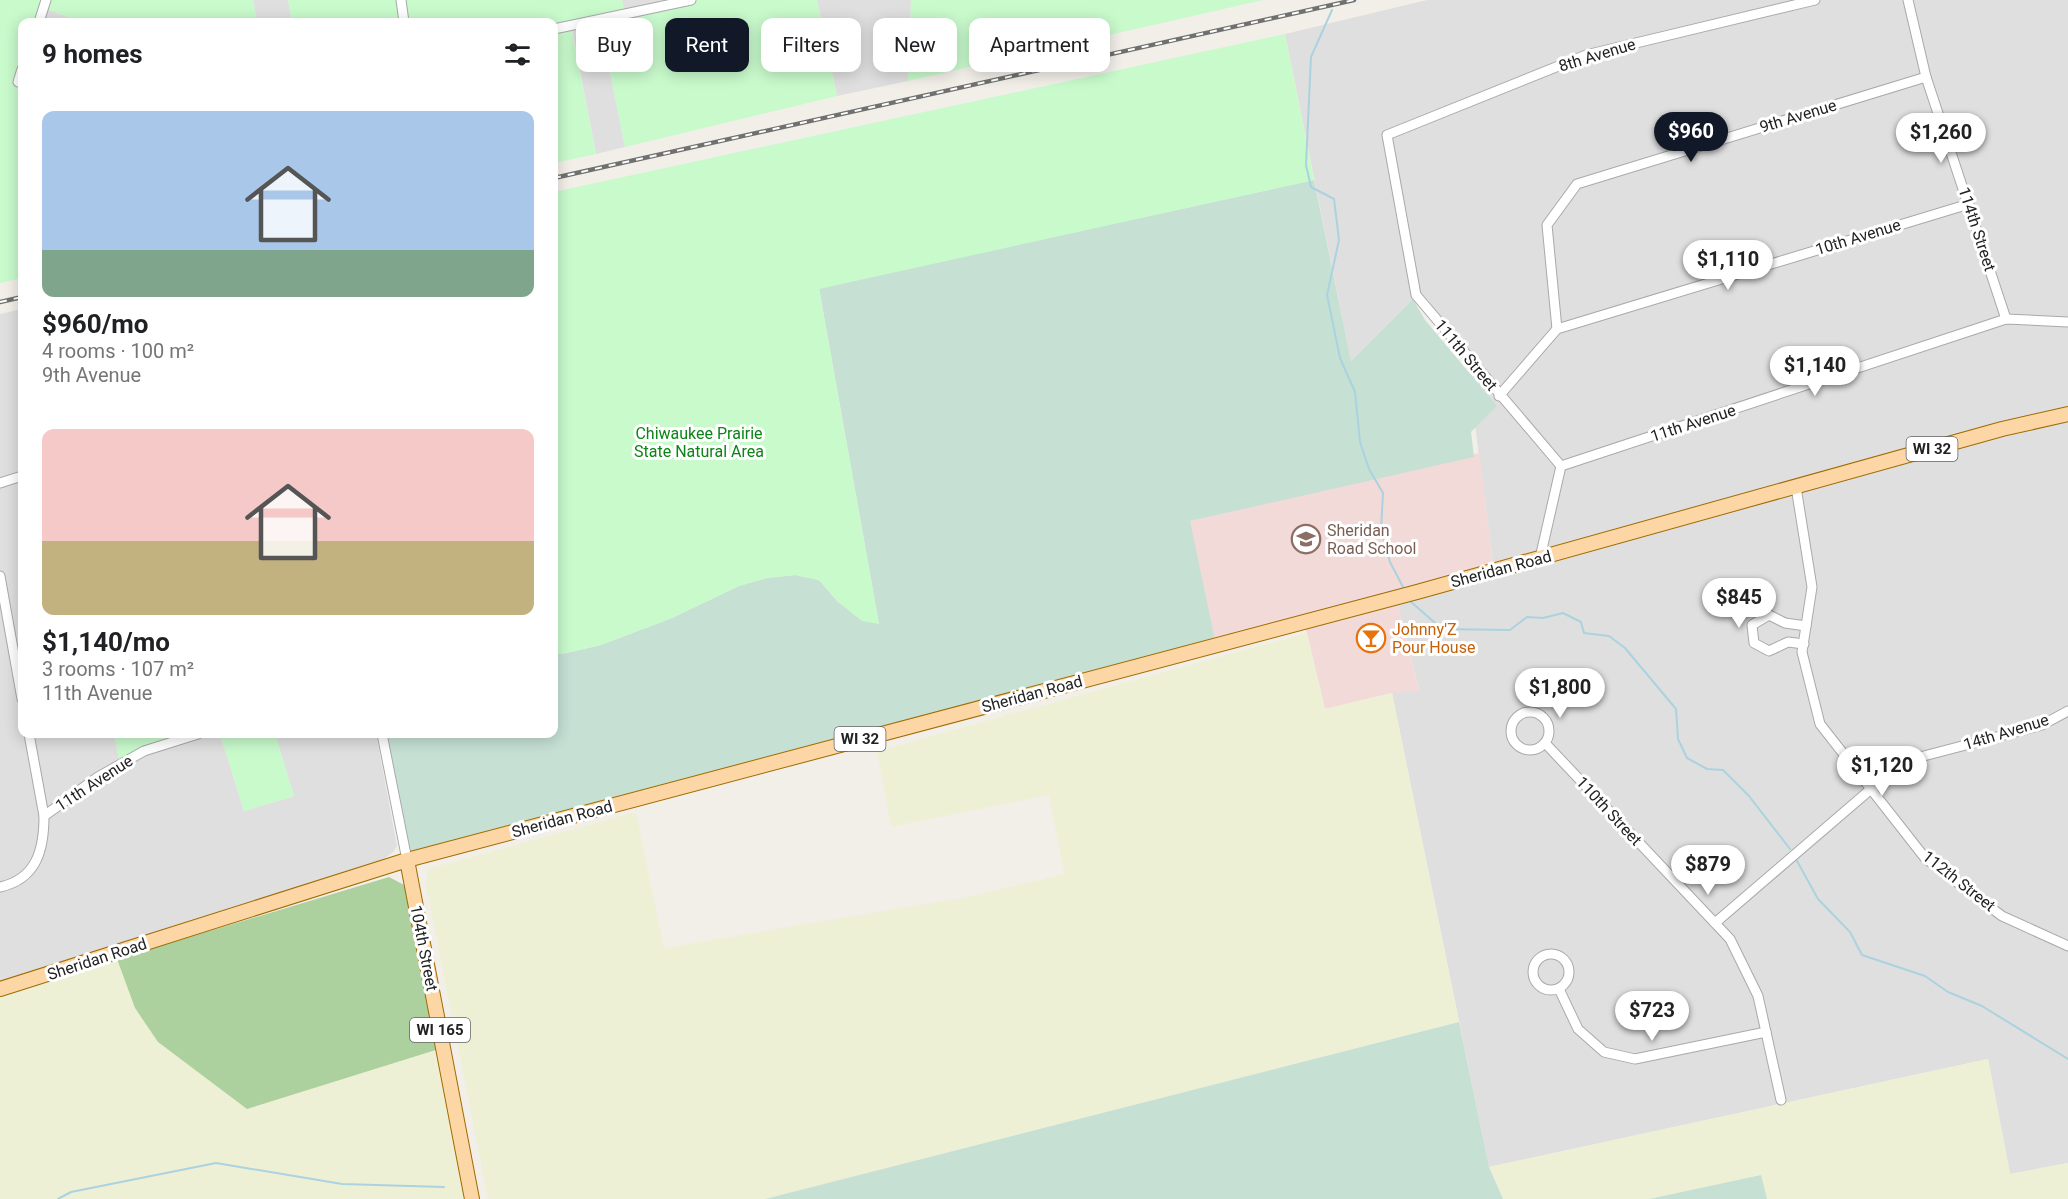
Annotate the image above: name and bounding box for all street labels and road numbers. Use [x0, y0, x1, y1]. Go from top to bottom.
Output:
street label: 8th Avenue [1556, 34, 1638, 76]
street label: 9th Avenue [1757, 95, 1839, 137]
street label: 114th Street [1954, 185, 2000, 273]
street label: 10th Avenue [1813, 215, 1903, 259]
street label: 111th Street [1431, 315, 1501, 395]
street label: 11th Avenue [1648, 400, 1738, 446]
road number: WI 32 [1906, 437, 1958, 461]
street label: Sheridan Road [1449, 546, 1553, 592]
street label: Sheridan Road [980, 671, 1084, 717]
street label: 14th Avenue [1961, 710, 2051, 754]
road number: WI 32 [834, 727, 886, 751]
street label: 11th Avenue [52, 751, 136, 815]
street label: 110th Street [1572, 773, 1646, 849]
street label: Sheridan Road [510, 796, 614, 842]
street label: 112th Street [1919, 847, 1999, 915]
street label: 104th Street [406, 903, 442, 993]
street label: Sheridan Road [45, 934, 149, 984]
road number: WI 165 [410, 1018, 470, 1042]

